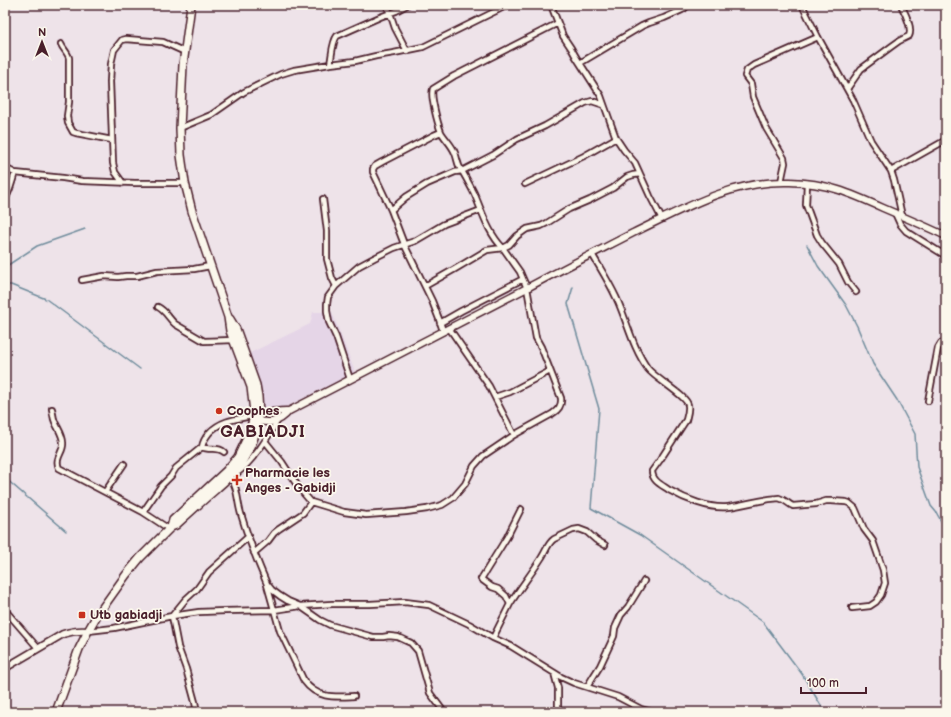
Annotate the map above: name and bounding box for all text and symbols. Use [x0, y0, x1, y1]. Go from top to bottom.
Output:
north arrow [22, 22, 62, 62]
text: N [38, 26, 46, 39]
place label: Coophes [227, 403, 279, 419]
marker: Coophes [214, 406, 224, 416]
district label: GABIADJI [220, 422, 306, 442]
place label: Pharmacie les Anges - Gabidji [244, 465, 336, 496]
marker: Pharmacie les Anges - Gabidji [232, 475, 242, 485]
place label: Utb gabiadji [90, 607, 162, 623]
marker: Utb gabiadji [77, 610, 87, 620]
scale bar [801, 669, 866, 695]
text: 100 m [807, 676, 839, 691]

